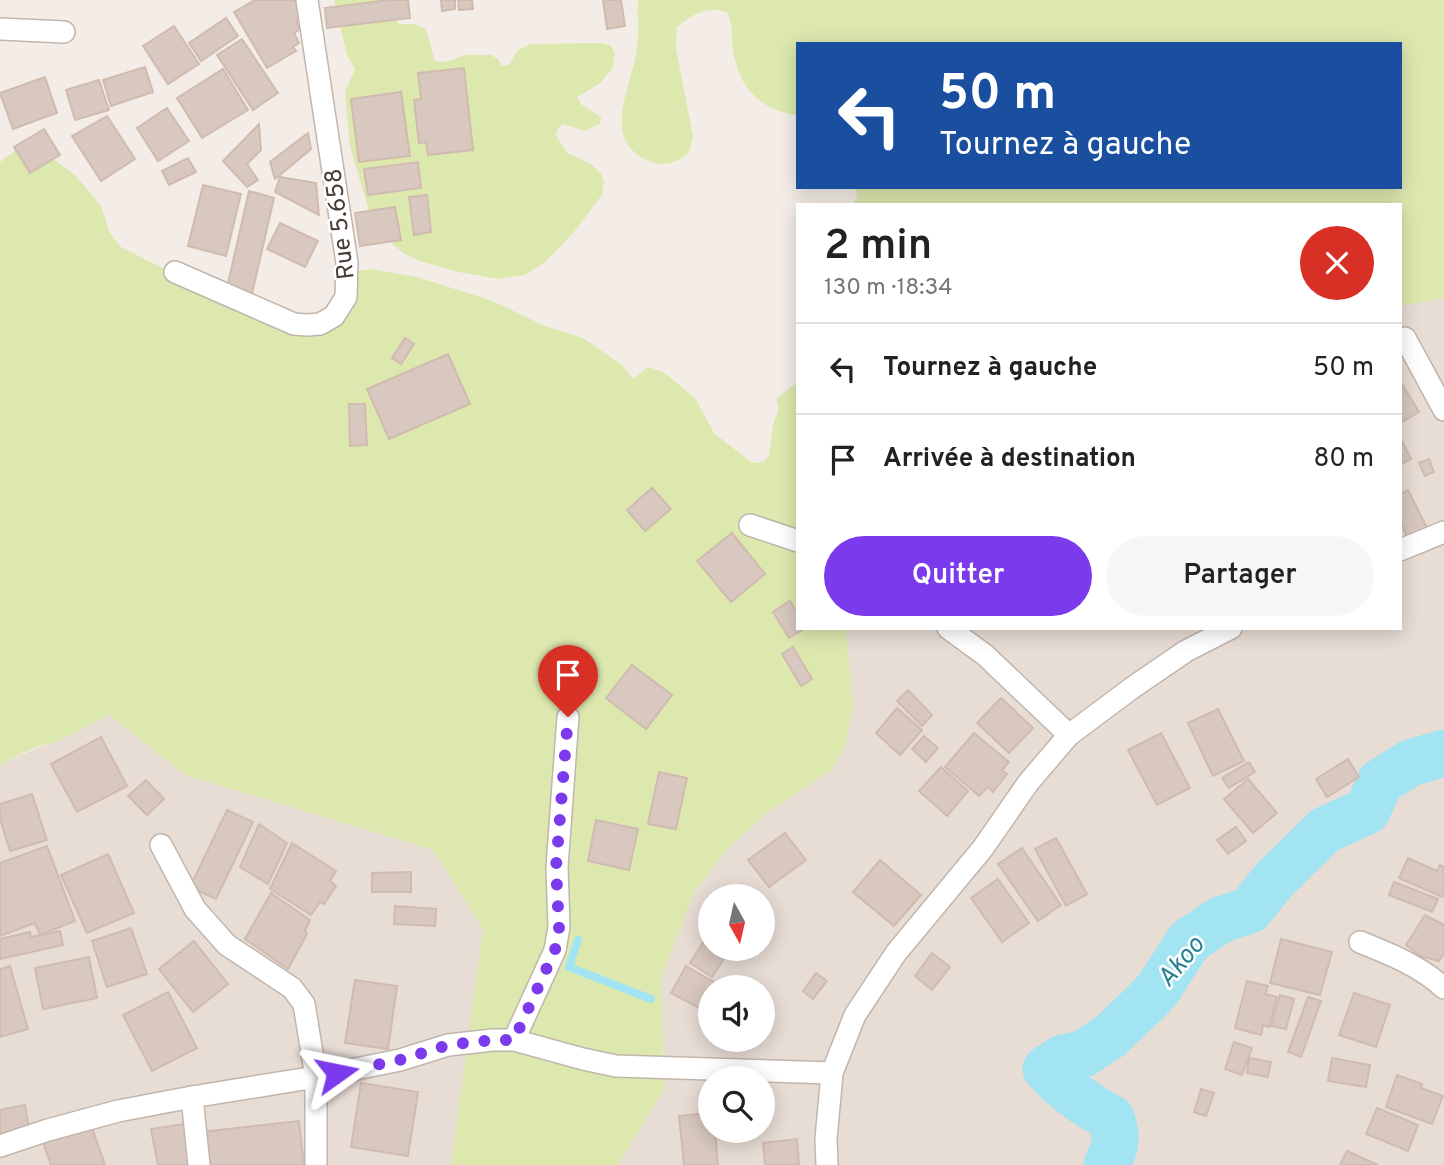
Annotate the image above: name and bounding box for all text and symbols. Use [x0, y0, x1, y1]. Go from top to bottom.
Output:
text: 50 m [939, 65, 1056, 127]
icon: left [824, 70, 915, 161]
text: Tournez à gauche [939, 126, 1191, 166]
street label: Rue 5.658 [319, 166, 363, 281]
text: 2 min [824, 221, 932, 274]
button: close [1300, 226, 1374, 300]
text: 130 m · 18:34 [824, 274, 953, 303]
icon: left [824, 350, 862, 388]
text: Tournez à gauche [883, 352, 1097, 385]
text: 50 m [1313, 352, 1374, 385]
icon: arrive [824, 441, 862, 479]
text: Arrivée à destination [883, 443, 1136, 476]
text: 80 m [1314, 443, 1374, 476]
button: Quitter [824, 536, 1092, 616]
button: Partager [1106, 536, 1374, 616]
pin [538, 645, 598, 717]
icon: arrive [549, 656, 587, 694]
north arrow [698, 884, 775, 961]
map controls [698, 884, 775, 1143]
water label: Akoo [1151, 930, 1213, 995]
button: sound [698, 975, 775, 1052]
position arrow [300, 1036, 374, 1110]
button: search [698, 1066, 775, 1143]

